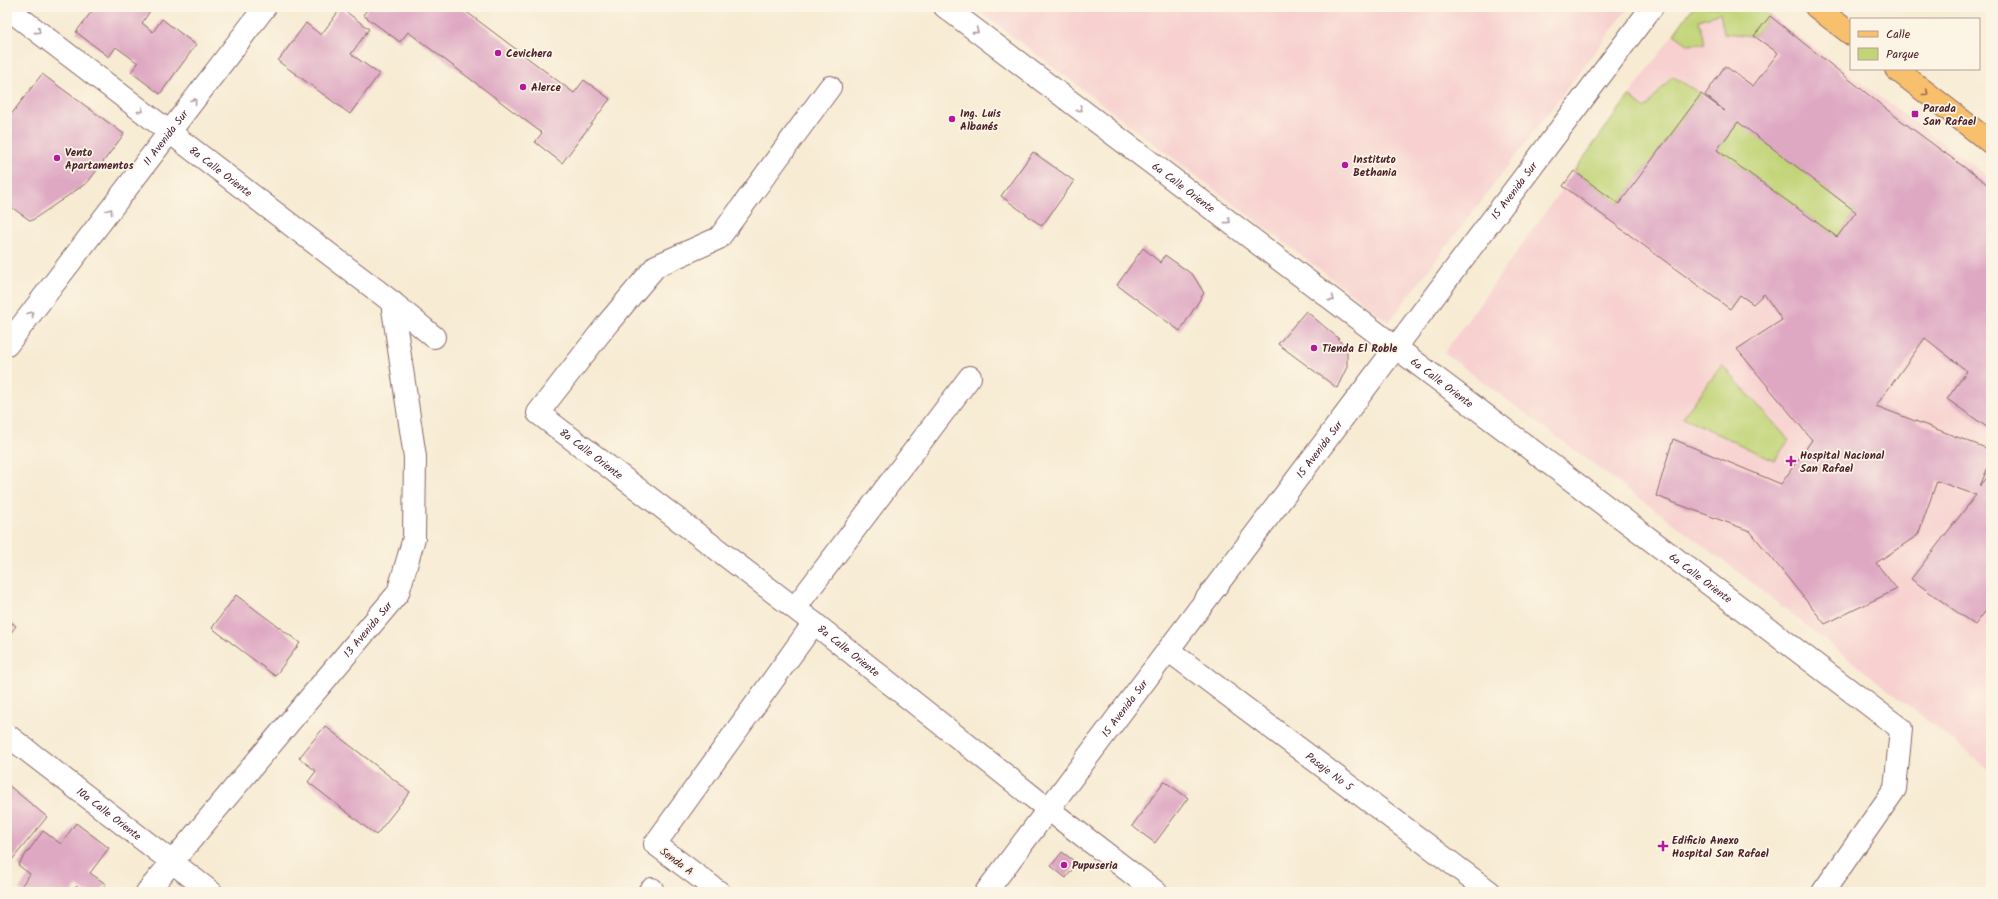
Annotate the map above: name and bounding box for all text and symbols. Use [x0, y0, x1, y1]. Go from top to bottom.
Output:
legend [1850, 18, 1980, 70]
text: Calle [1886, 25, 1911, 44]
one-way arrow [972, 26, 979, 33]
one-way arrow [34, 27, 41, 34]
place label: Cevichera [506, 45, 553, 63]
text: Parque [1886, 45, 1920, 64]
marker: Cevichera [493, 48, 503, 58]
place label: Alerce [531, 79, 562, 97]
marker: Alerce [518, 82, 528, 92]
one-way arrow [1922, 88, 1929, 95]
one-way arrow [189, 98, 196, 105]
place label: Parada San Rafael [1923, 100, 1976, 131]
one-way arrow [1075, 104, 1082, 111]
one-way arrow [137, 105, 144, 112]
street label: 11 Avenida Sur [139, 105, 194, 170]
place label: Ing. Luis Albanés [960, 105, 1002, 136]
marker: Parada San Rafael [1910, 109, 1920, 119]
marker: Ing. Luis Albanés [947, 114, 957, 124]
street label: 8a Calle Oriente [185, 142, 256, 202]
place label: Vento Apartamentos [65, 144, 134, 175]
place label: Instituto Bethania [1353, 151, 1397, 182]
marker: Vento Apartamentos [52, 153, 62, 163]
street label: 15 Avenida Sur [1487, 157, 1543, 224]
street label: 6a Calle Oriente [1148, 158, 1219, 218]
marker: Instituto Bethania [1340, 160, 1350, 170]
one-way arrow [105, 208, 112, 215]
one-way arrow [1224, 216, 1231, 223]
one-way arrow [1328, 295, 1335, 302]
one-way arrow [26, 312, 33, 319]
place label: Tienda El Roble [1322, 340, 1398, 358]
marker: Tienda El Roble [1309, 343, 1319, 353]
street label: 6a Calle Oriente [1406, 353, 1477, 413]
street label: 15 Avenida Sur [1292, 416, 1349, 483]
street label: 8a Calle Oriente [555, 424, 626, 485]
place label: Hospital Nacional San Rafael [1800, 447, 1884, 478]
marker: Hospital Nacional San Rafael [1785, 455, 1797, 467]
street label: 6a Calle Oriente [1665, 549, 1736, 608]
street label: 13 Avenida Sur [339, 597, 398, 662]
street label: 8a Calle Oriente [813, 621, 883, 682]
street label: 15 Avenida Sur [1097, 675, 1154, 742]
street label: Pasaje No 5 [1301, 748, 1358, 797]
street label: 10a Calle Oriente [72, 783, 145, 845]
place label: Edificio Anexo Hospital San Rafael [1672, 832, 1769, 863]
marker: Edificio Anexo Hospital San Rafael [1657, 840, 1669, 852]
street label: Senda A [656, 843, 697, 881]
place label: Pupuseria [1072, 857, 1118, 875]
marker: Pupuseria [1059, 860, 1069, 870]

